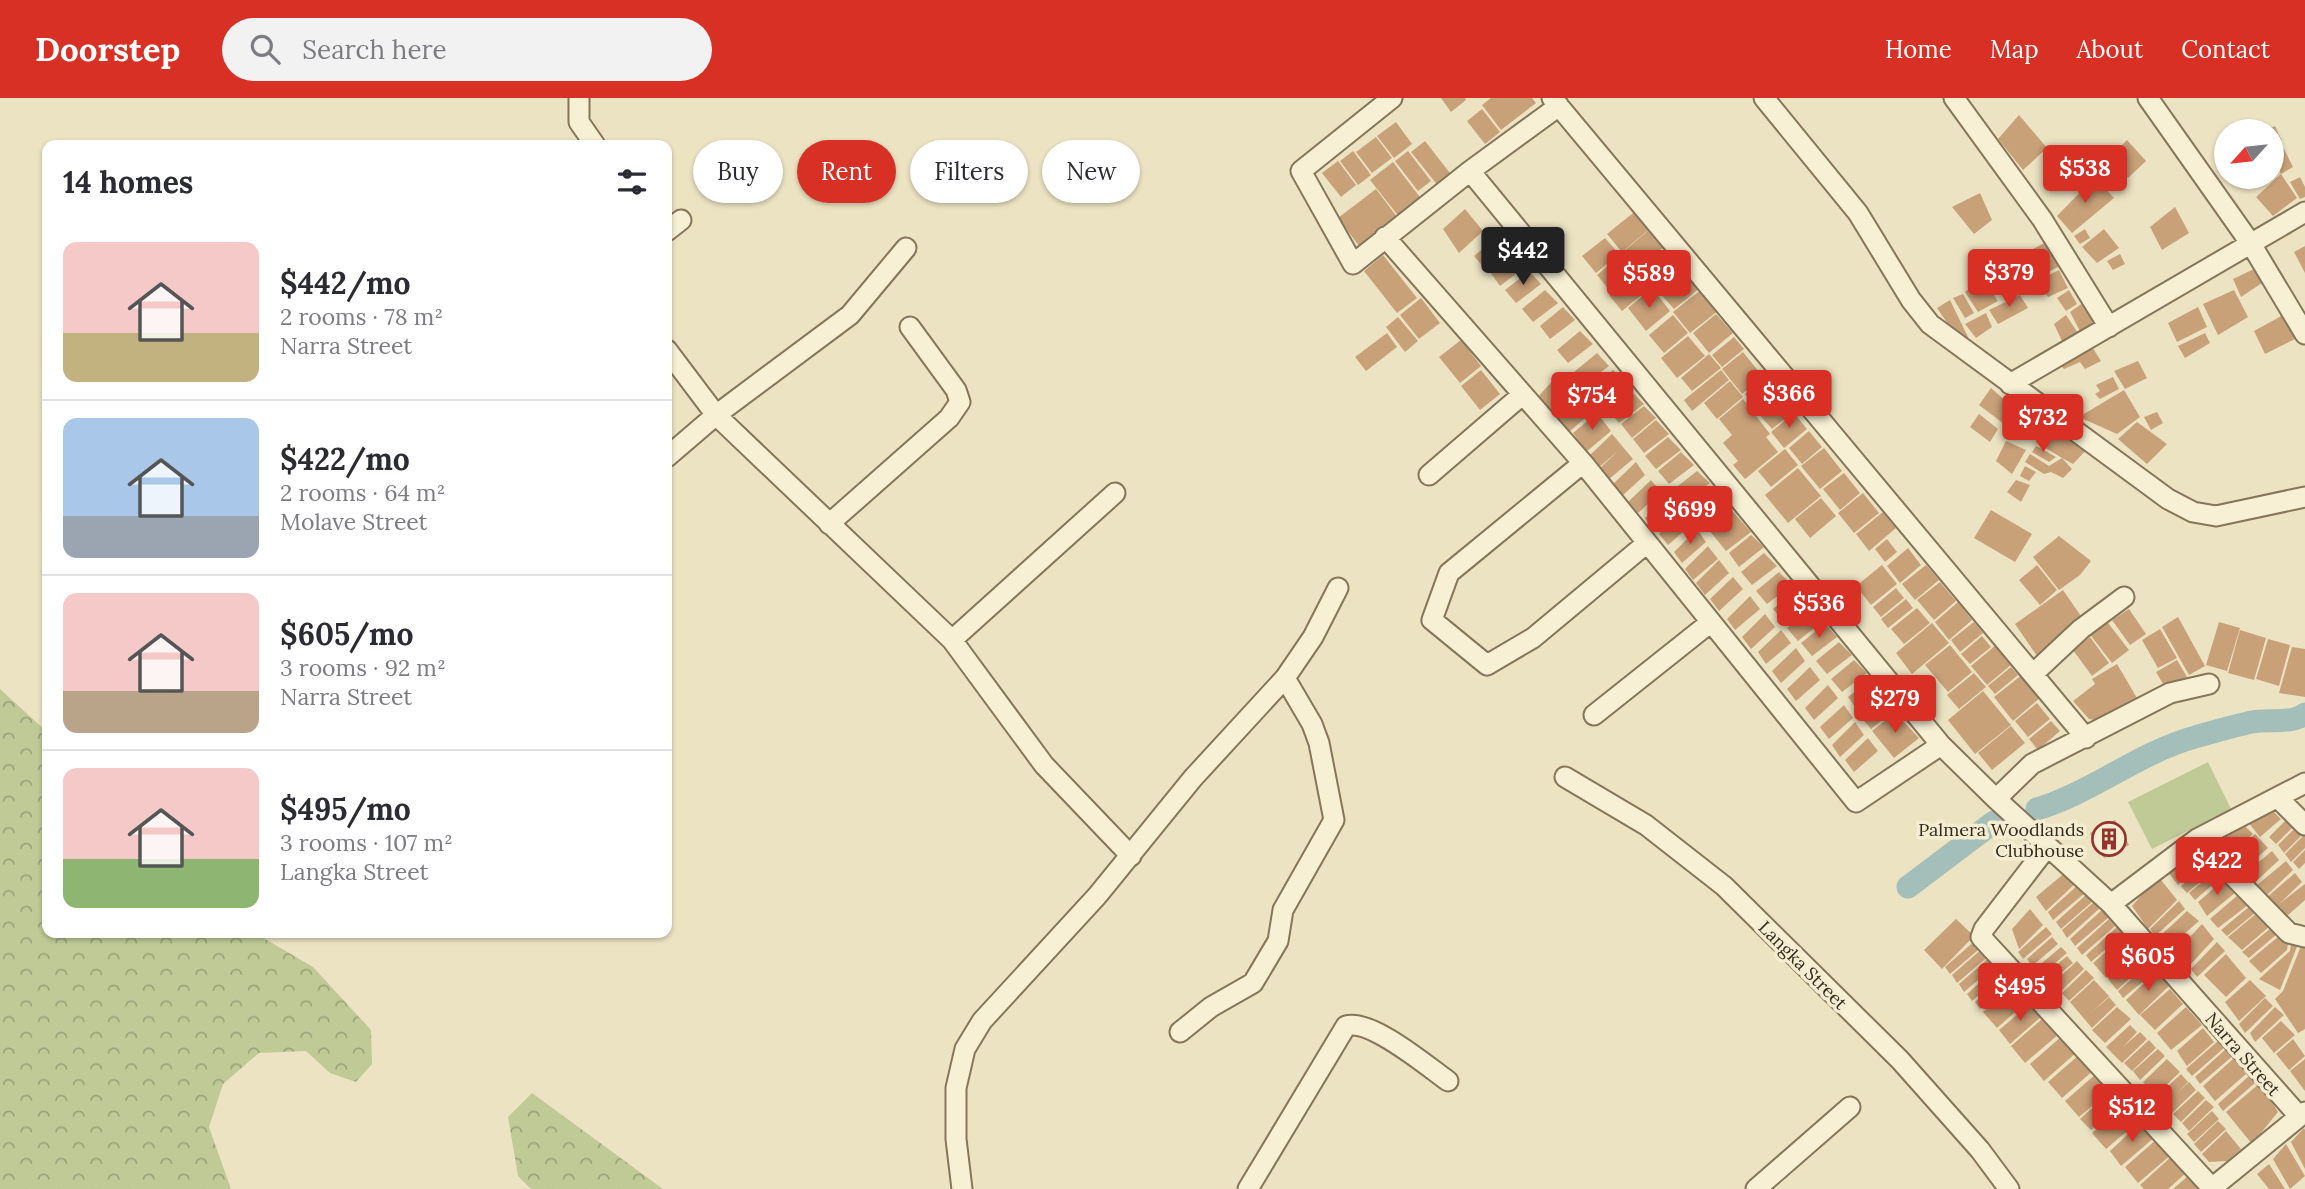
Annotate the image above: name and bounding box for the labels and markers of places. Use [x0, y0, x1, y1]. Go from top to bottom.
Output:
pin: $538 [2044, 146, 2126, 205]
pin: $442 [1482, 228, 1564, 287]
pin: $589 [1608, 250, 1690, 310]
pin: $379 [1968, 250, 2050, 309]
pin: $366 [1748, 370, 1830, 430]
pin: $754 [1551, 372, 1633, 432]
pin: $732 [2002, 394, 2084, 454]
pin: $699 [1649, 486, 1731, 546]
pin: $536 [1778, 580, 1860, 640]
pin: $279 [1854, 676, 1936, 735]
place label: Palmera Woodlands Clubhouse [1918, 818, 2084, 862]
building icon: Palmera Woodlands Clubhouse [2090, 820, 2128, 858]
pin: $422 [2176, 838, 2258, 897]
pin: $605 [2107, 934, 2189, 993]
pin: $495 [1979, 964, 2061, 1023]
pin: $512 [2091, 1084, 2173, 1144]

